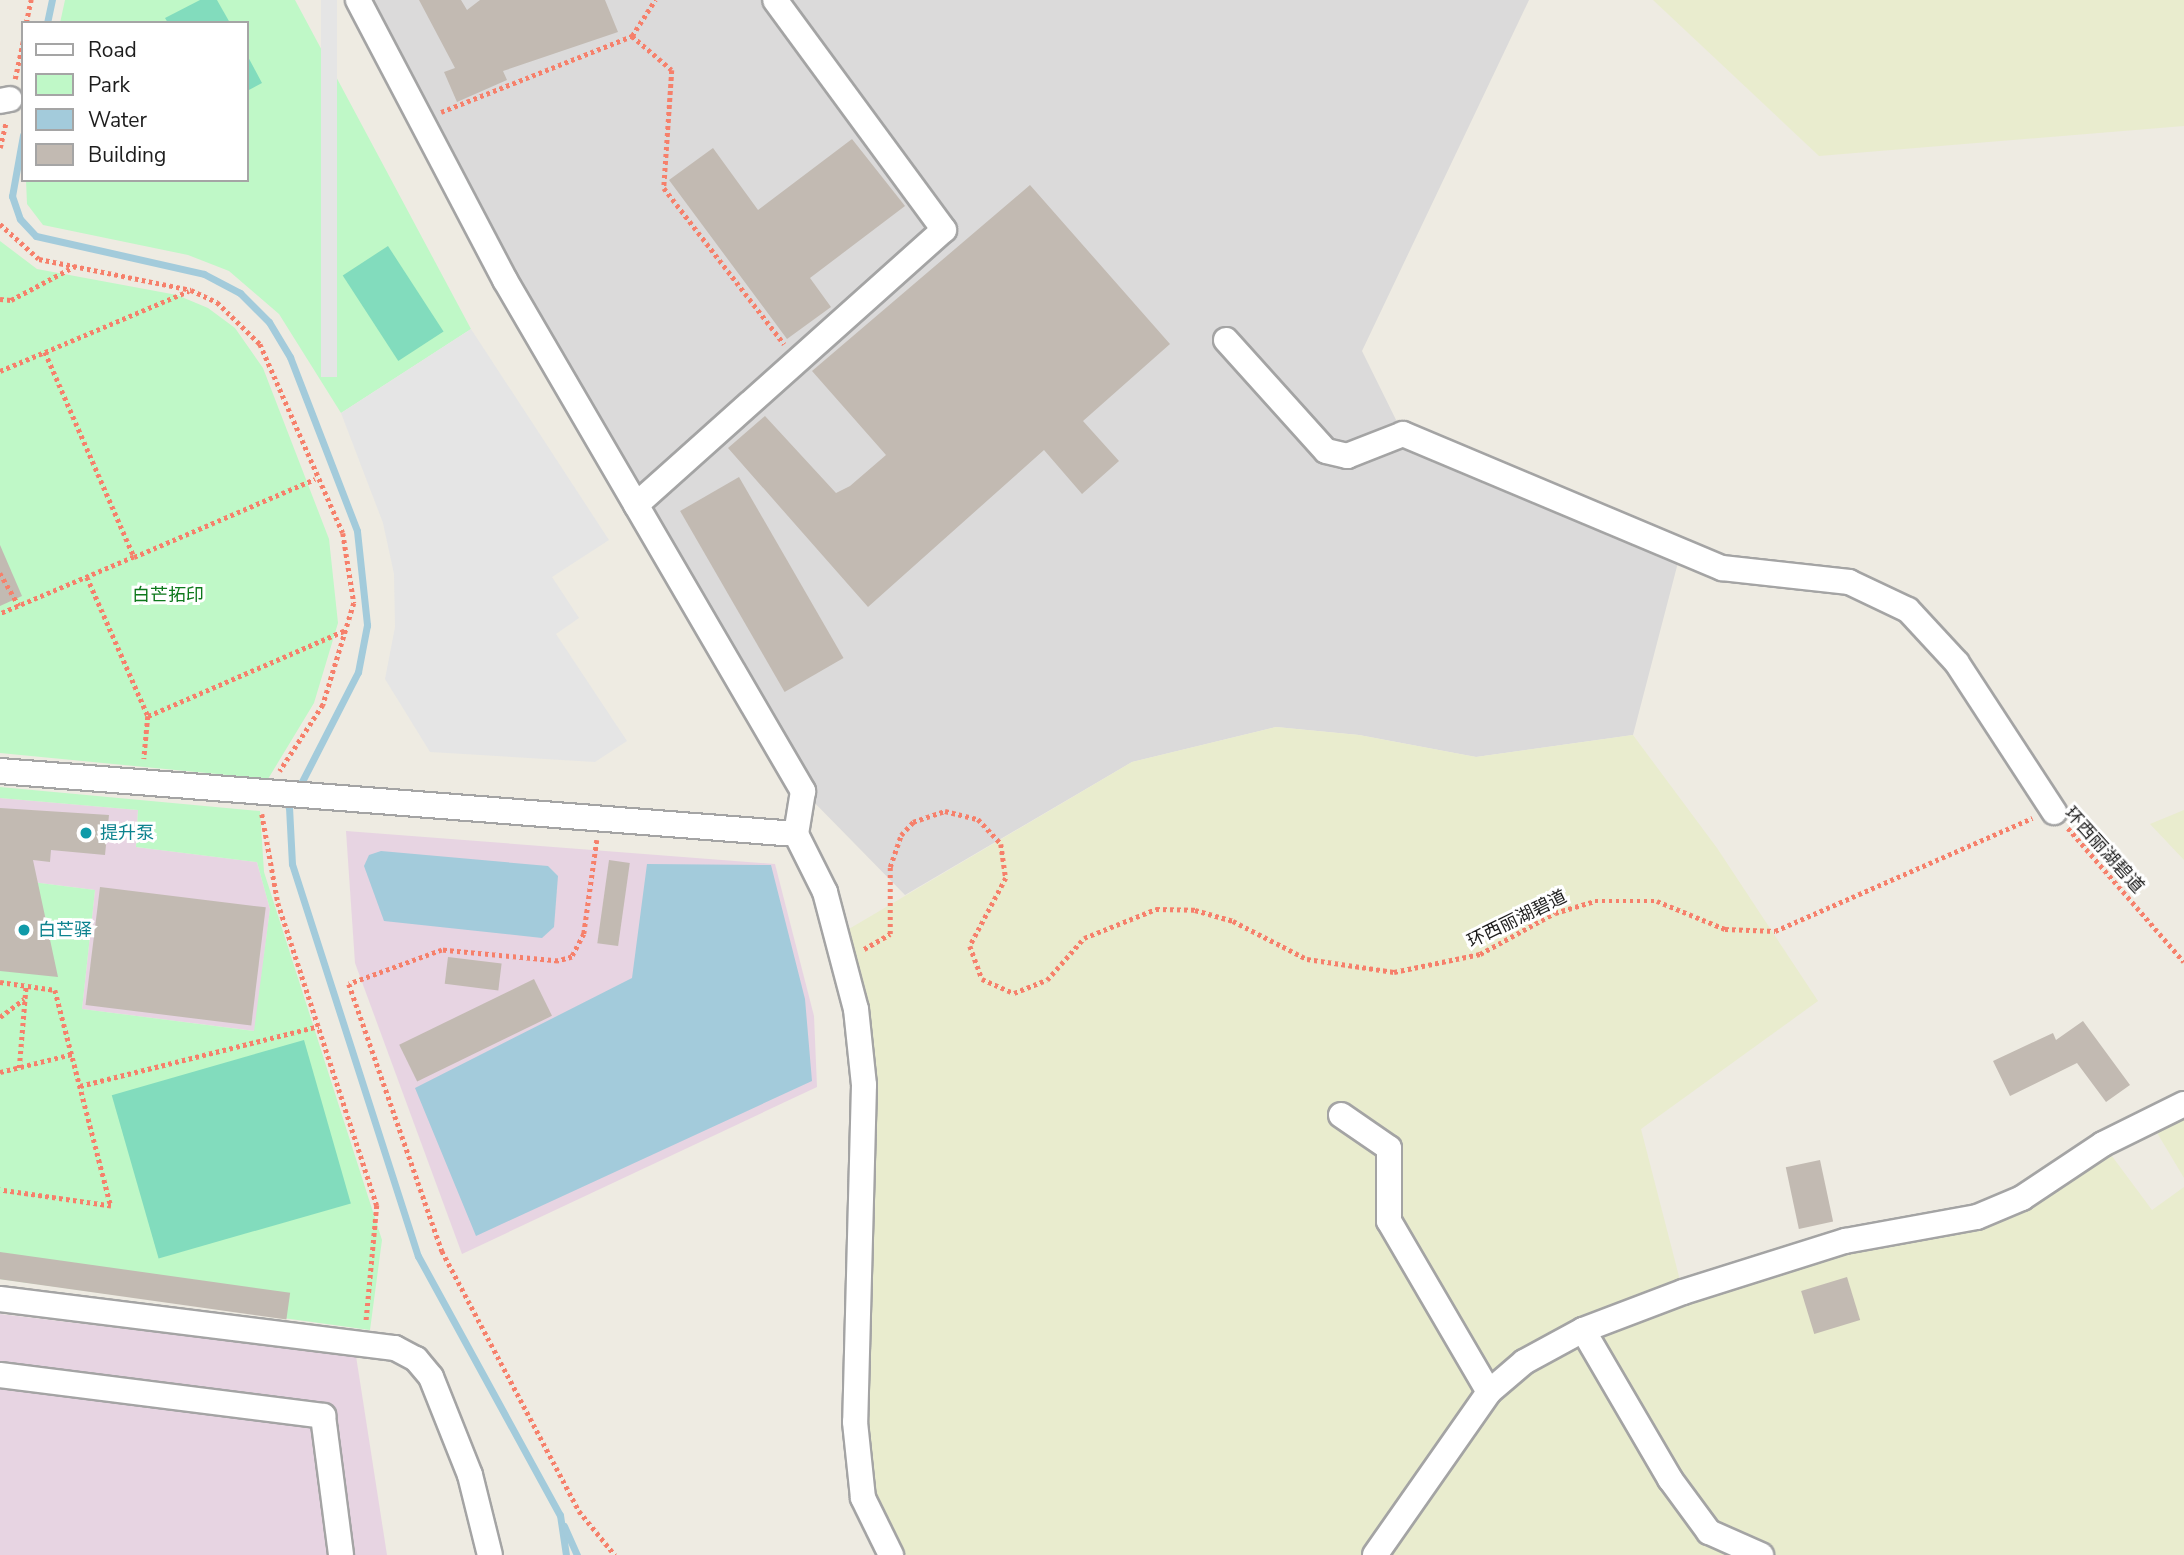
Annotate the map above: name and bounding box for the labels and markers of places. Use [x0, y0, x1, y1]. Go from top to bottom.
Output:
place label: 提升泵 [100, 822, 154, 844]
marker: 提升泵 [78, 825, 94, 841]
place label: 白芒驿 [38, 919, 92, 941]
marker: 白芒驿 [16, 922, 32, 938]

